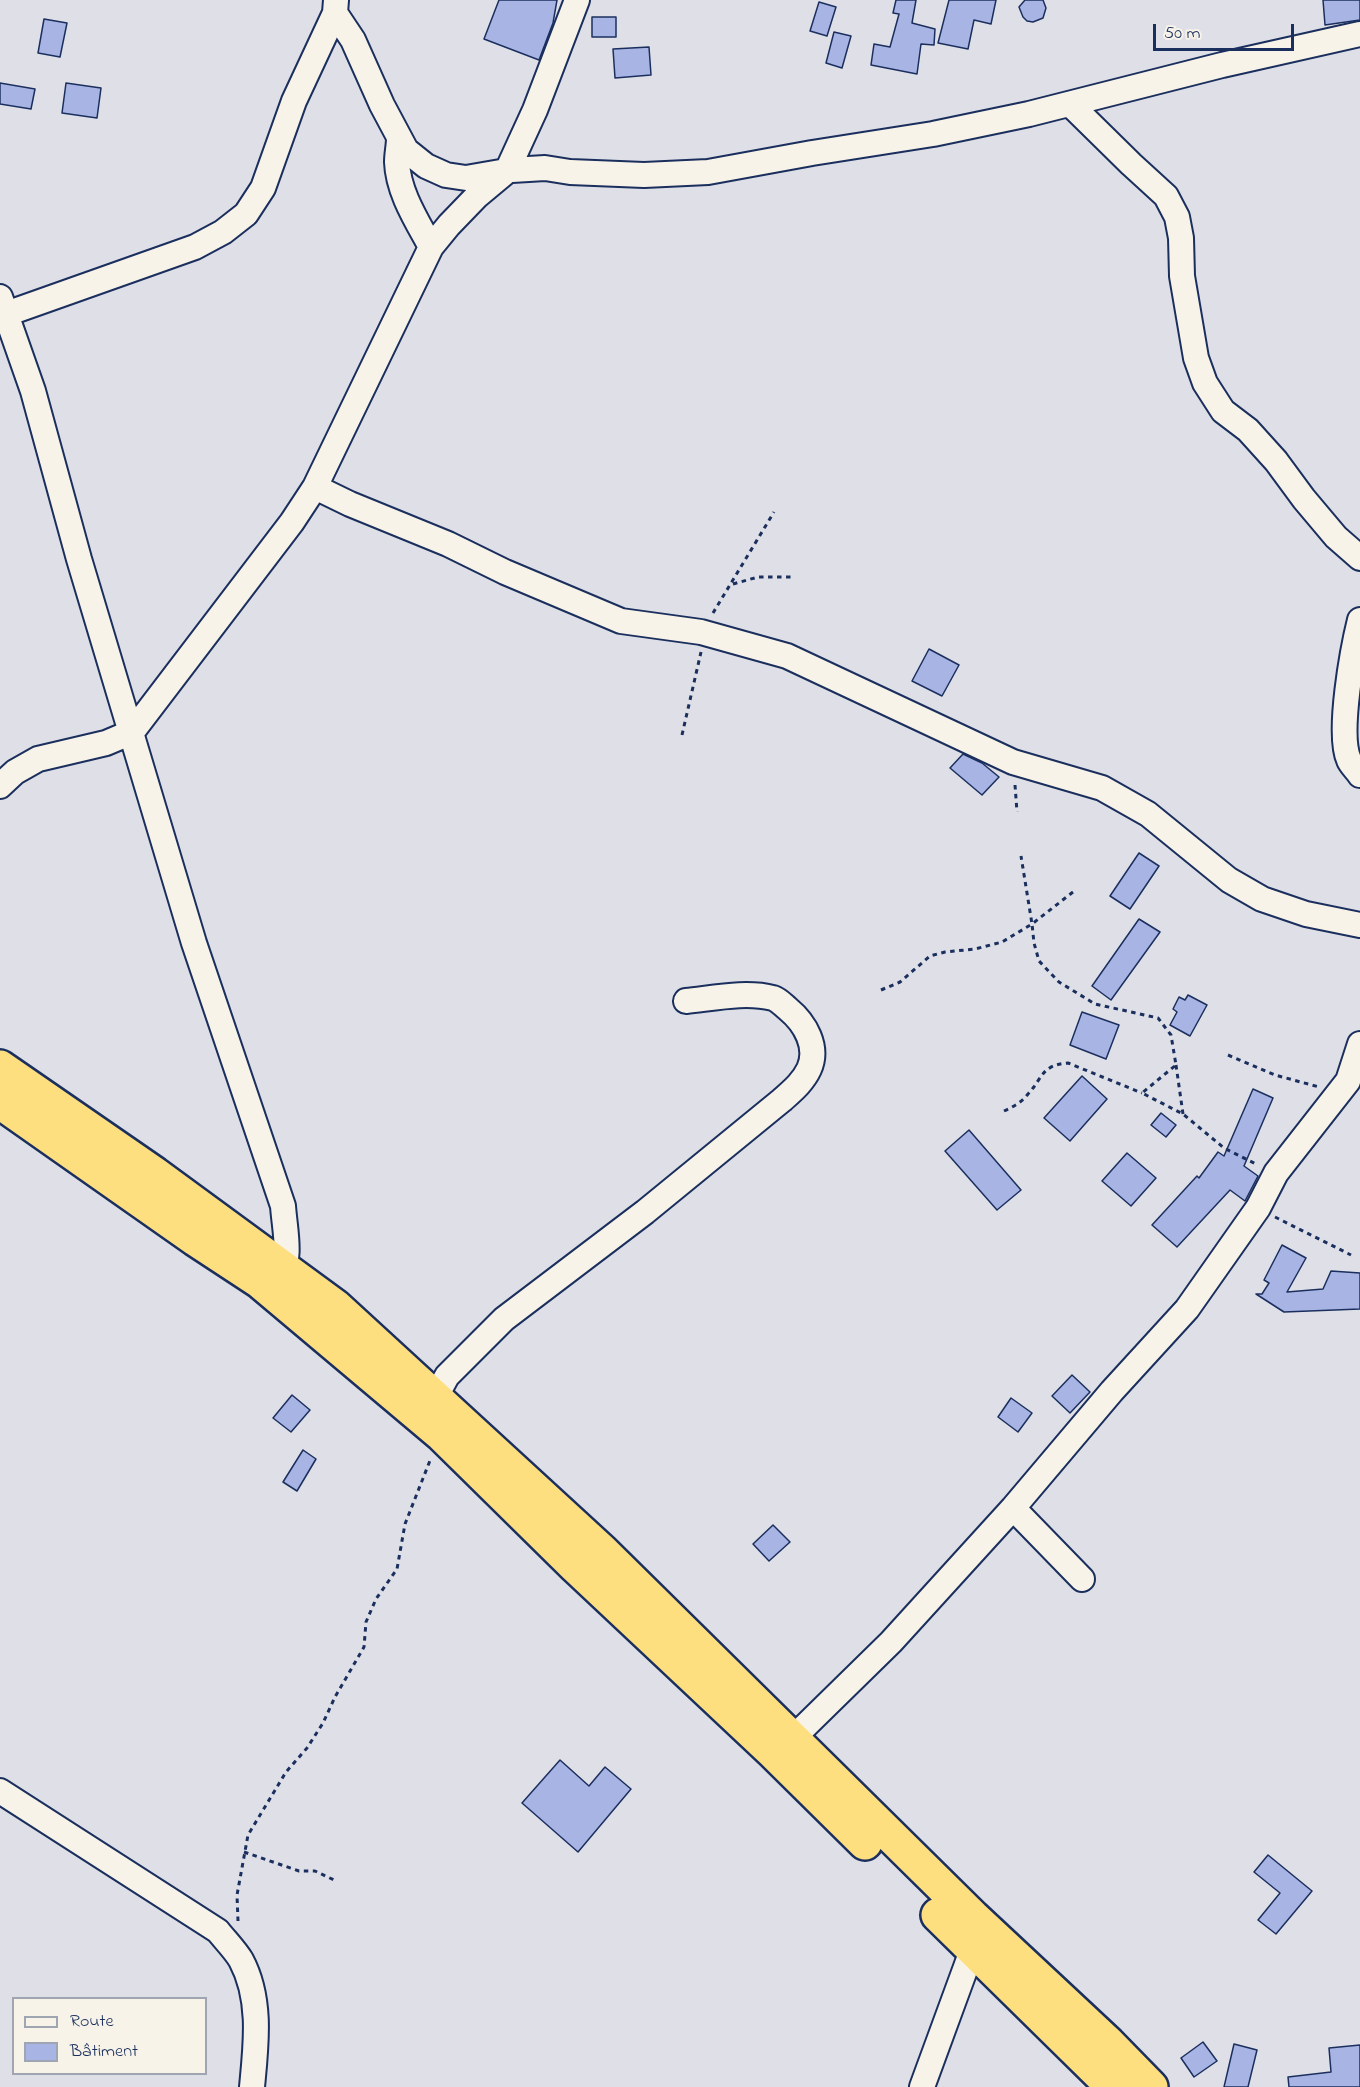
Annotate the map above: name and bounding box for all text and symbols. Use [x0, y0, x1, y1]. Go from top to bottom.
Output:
scale bar [1156, 12, 1297, 50]
text: 50 m [1164, 21, 1201, 47]
legend [12, 1997, 207, 2075]
text: Route [70, 2009, 114, 2035]
text: Bâtiment [70, 2039, 138, 2065]

